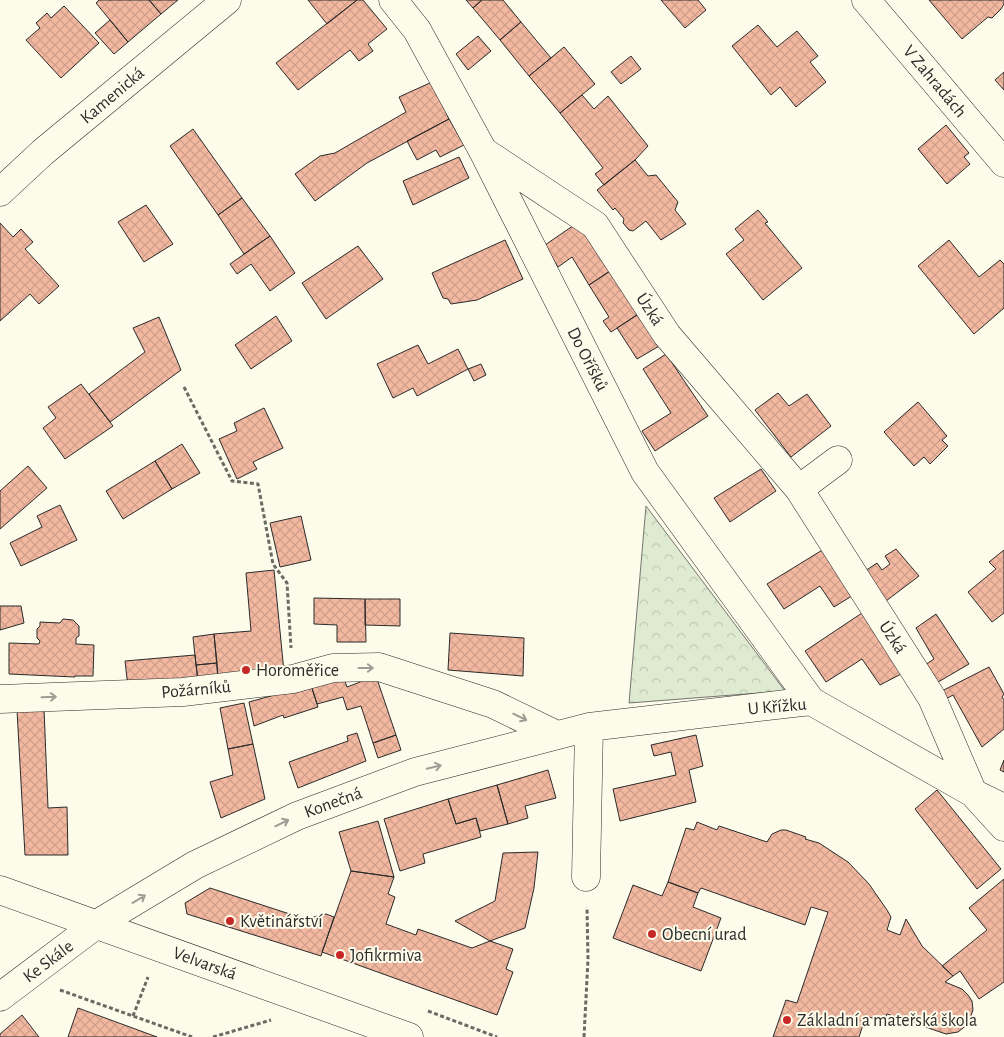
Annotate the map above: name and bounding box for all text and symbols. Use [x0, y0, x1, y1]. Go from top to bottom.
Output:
street label: V Zahradách [899, 42, 969, 121]
street label: Kamenická [77, 64, 148, 127]
street label: Úzká [632, 288, 669, 329]
street label: Do Oříšků [563, 325, 611, 394]
street label: Úzká [875, 616, 912, 657]
place label: Horoměřice [256, 662, 339, 680]
one-way arrow [358, 663, 374, 673]
marker: Horoměřice [240, 664, 252, 676]
street label: Požárníků [161, 678, 232, 702]
one-way arrow [40, 692, 56, 702]
street label: U Křížku [747, 695, 807, 719]
one-way arrow [512, 713, 527, 722]
one-way arrow [426, 762, 442, 771]
street label: Konečná [302, 784, 365, 822]
one-way arrow [274, 818, 289, 827]
one-way arrow [131, 894, 145, 904]
place label: Květinářství [240, 913, 323, 931]
marker: Květinářství [224, 915, 236, 927]
place label: Obecní urad [662, 926, 747, 944]
marker: Obecní urad [646, 928, 658, 940]
street label: Ke Skále [20, 937, 77, 986]
street label: Velvarská [170, 944, 239, 984]
place label: Jofikrmiva [350, 947, 422, 965]
marker: Jofikrmiva [334, 949, 346, 961]
place label: Základní a mateřská škola [797, 1012, 977, 1030]
marker: Základní a mateřská škola [781, 1014, 793, 1026]

